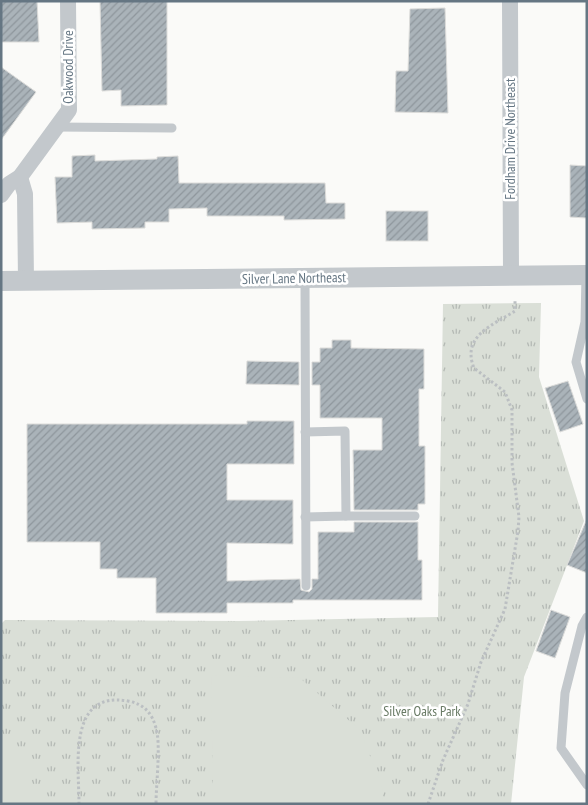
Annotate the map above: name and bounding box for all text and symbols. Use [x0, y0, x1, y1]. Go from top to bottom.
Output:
street label: Oakwood Drive [59, 30, 77, 104]
street label: Fordham Drive Northeast [501, 78, 519, 200]
street label: Silver Lane Northeast [242, 268, 346, 288]
park label: Silver Oaks Park [383, 702, 461, 720]

